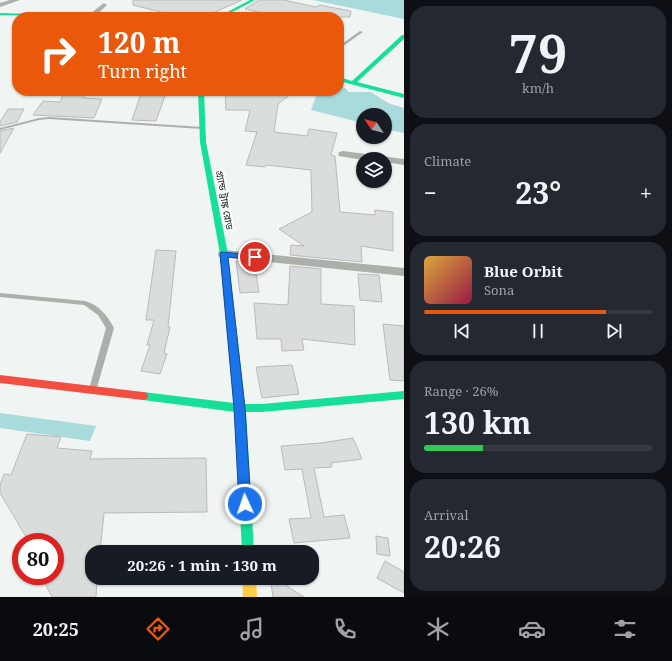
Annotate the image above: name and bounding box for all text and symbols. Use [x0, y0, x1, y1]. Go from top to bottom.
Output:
text: 79 [509, 17, 567, 88]
text: 120 m [98, 23, 180, 61]
icon: right [32, 28, 84, 80]
text: Turn right [98, 59, 187, 83]
text: km/h [522, 79, 554, 97]
north arrow [356, 108, 392, 144]
map controls [356, 108, 392, 188]
button: layers [356, 152, 392, 188]
text: Climate [424, 152, 471, 170]
street label: গ্র্যান্ড ট্রাঙ্ক রোড [213, 169, 237, 232]
text: 23° [515, 172, 561, 213]
text: − [424, 177, 437, 207]
text: + [640, 177, 652, 207]
pin [238, 240, 272, 274]
icon: arrive [244, 246, 266, 268]
text: Blue Orbit [484, 261, 563, 281]
text: Sona [484, 281, 514, 299]
icon: previous [451, 320, 473, 342]
icon: pause [527, 320, 549, 342]
icon: next [603, 320, 625, 342]
text: Range · 26% [424, 382, 498, 400]
text: 130 km [424, 402, 531, 443]
position arrow [224, 483, 266, 525]
text: Arrival [424, 506, 468, 524]
text: 20:26 [424, 526, 501, 567]
speed limit sign: 80 [12, 533, 64, 585]
text: 20:26 · 1 min · 130 m [127, 555, 277, 575]
icon: directions [144, 615, 172, 643]
icon: music [238, 615, 266, 643]
icon: phone [331, 615, 359, 643]
icon: climate [424, 615, 452, 643]
icon: car [518, 615, 546, 643]
icon: filters [611, 615, 639, 643]
text: 20:25 [33, 617, 79, 641]

